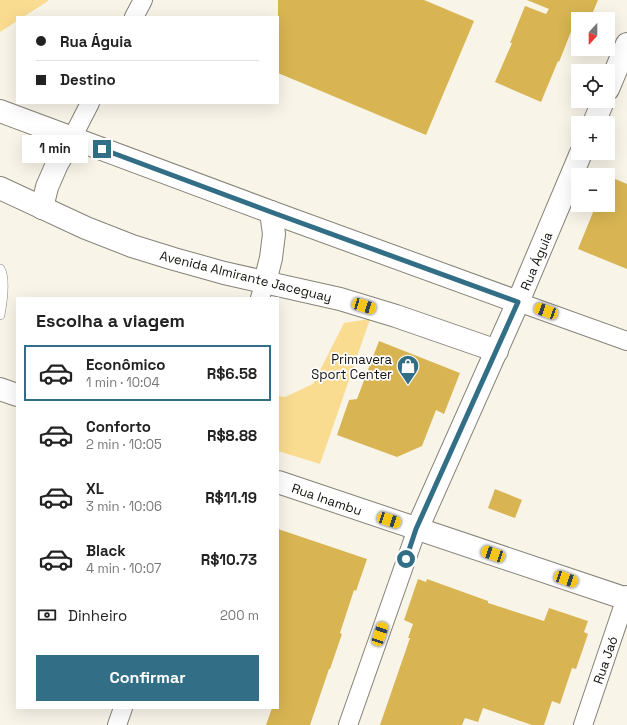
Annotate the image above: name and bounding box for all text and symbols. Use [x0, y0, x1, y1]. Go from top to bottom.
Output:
north arrow [571, 12, 615, 56]
map controls [571, 12, 615, 212]
text: Rua Águia [60, 32, 132, 51]
button: locate [571, 64, 615, 108]
text: Destino [60, 70, 116, 89]
button: + [571, 116, 615, 160]
callout: 1 min [22, 135, 88, 163]
text: 1 min [39, 140, 71, 157]
route end [93, 140, 111, 158]
button: − [571, 168, 615, 212]
street label: Rua Águia [517, 229, 557, 293]
street label: Avenida Almirante Jaceguay [158, 247, 334, 306]
car [351, 297, 377, 315]
car [533, 301, 559, 321]
text: Escolha a viagem [36, 309, 185, 332]
place label: Primavera Sport Center [311, 351, 393, 383]
shop icon: Primavera Sport Center [395, 353, 421, 386]
icon: car [38, 355, 74, 391]
text: Econômico [86, 355, 165, 374]
text: R$6.58 [207, 364, 257, 383]
text: 1 min · 10:04 [86, 374, 160, 391]
icon: car [38, 417, 74, 453]
text: Conforto [86, 417, 151, 436]
text: R$8.88 [207, 426, 257, 445]
text: 2 min · 10:05 [86, 436, 162, 453]
icon: car [38, 479, 74, 515]
text: XL [86, 479, 104, 498]
street label: Rua Inambu [290, 480, 364, 519]
text: R$11.19 [205, 488, 257, 507]
text: 3 min · 10:06 [86, 498, 162, 515]
car [376, 511, 402, 529]
icon: car [38, 541, 74, 577]
text: Black [86, 541, 126, 560]
car [480, 544, 506, 564]
text: R$10.73 [201, 550, 257, 569]
route start [397, 550, 415, 568]
text: 4 min · 10:07 [86, 560, 161, 577]
car [553, 569, 579, 589]
icon: cash [36, 604, 58, 626]
text: Dinheiro [68, 606, 127, 625]
text: 200 m [220, 607, 259, 624]
car [370, 621, 390, 647]
street label: Rua Jaó [589, 634, 622, 686]
button: Confirmar [36, 655, 259, 701]

